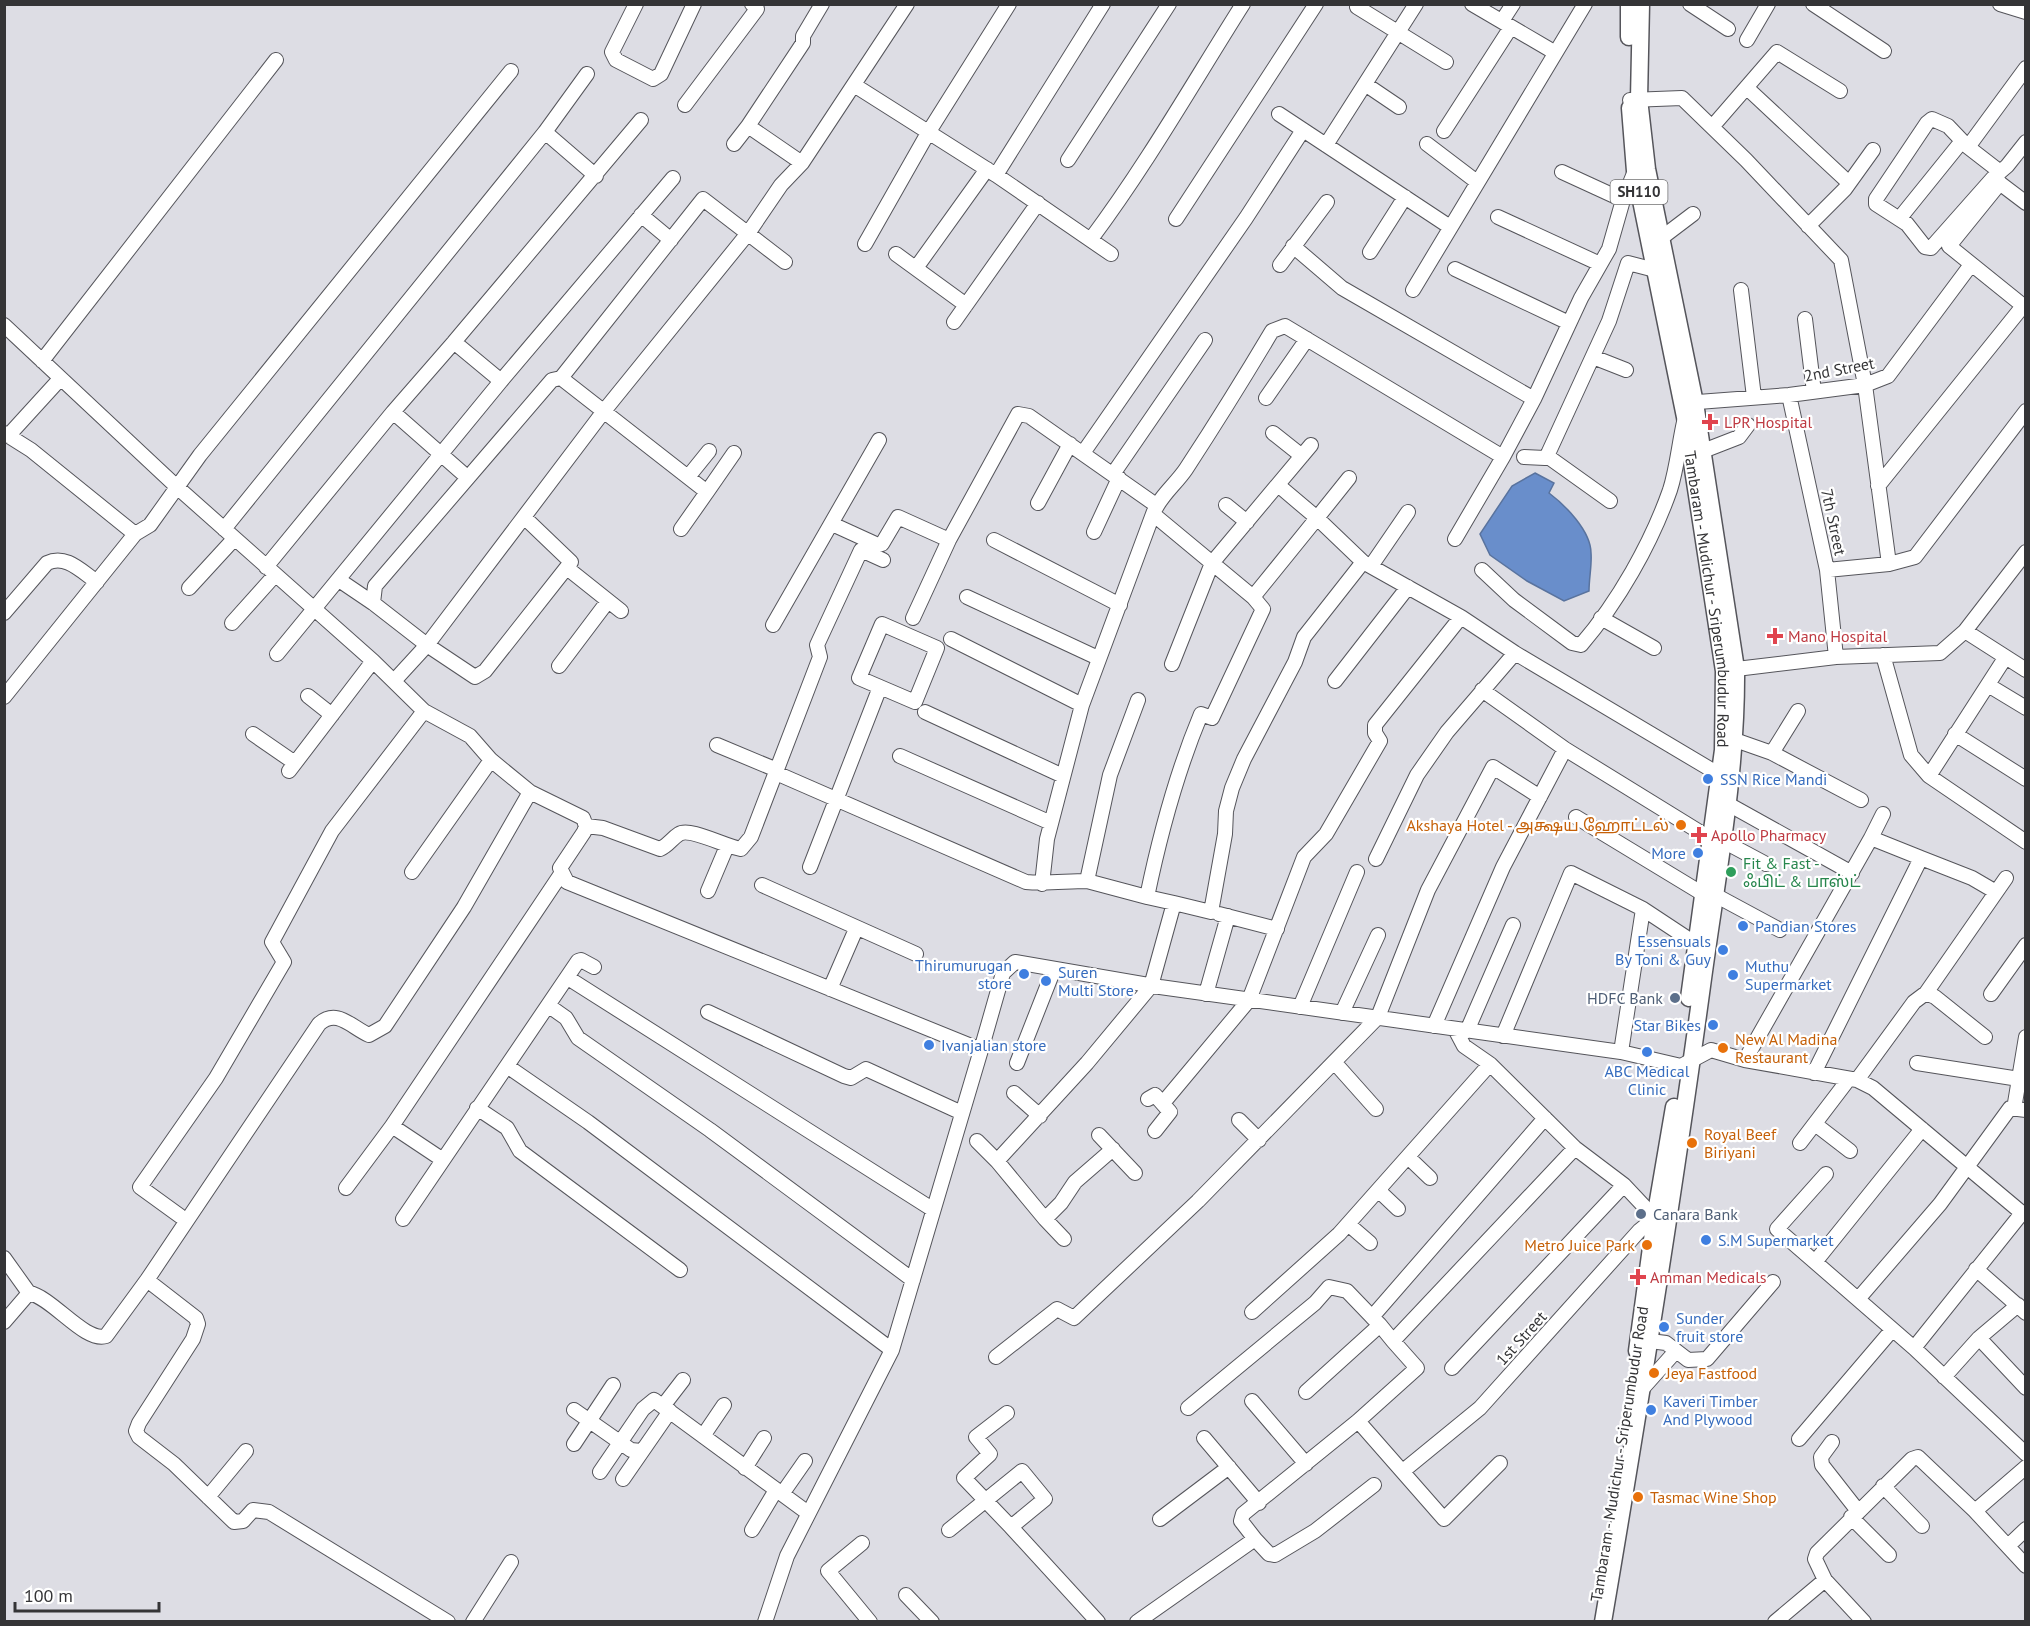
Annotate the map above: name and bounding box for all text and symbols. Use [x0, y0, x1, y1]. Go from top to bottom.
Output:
road number: SH110 [1610, 180, 1668, 204]
street label: 2nd Street [1802, 352, 1876, 386]
place label: LPR Hospital [1724, 412, 1812, 432]
marker: LPR Hospital [1701, 413, 1719, 431]
street label: Tambaram - Mudichur - Sriperumbudur Road [1680, 449, 1734, 747]
street label: 7th Street [1817, 487, 1851, 558]
place label: Mano Hospital [1788, 626, 1888, 646]
marker: Mano Hospital [1766, 627, 1784, 645]
place label: SSN Rice Mandi [1720, 769, 1827, 789]
marker: SSN Rice Mandi [1701, 772, 1715, 786]
place label: Akshaya Hotel - அக்ஷய ஹோட்டல் [1406, 815, 1669, 836]
marker: Akshaya Hotel - அக்ஷய ஹோட்டல் [1674, 818, 1688, 832]
place label: Apollo Pharmacy [1711, 825, 1827, 845]
marker: Apollo Pharmacy [1692, 828, 1706, 842]
place label: More [1651, 843, 1686, 863]
marker: More [1691, 846, 1705, 860]
place label: Fit & Fast - ஃபிட் & பாஸ்ட் [1743, 853, 1860, 891]
marker: Fit & Fast - ஃபிட் & பாஸ்ட் [1724, 865, 1738, 879]
place label: Pandian Stores [1755, 916, 1857, 936]
marker: Pandian Stores [1736, 919, 1750, 933]
place label: Essensuals By Toni & Guy [1615, 931, 1712, 969]
marker: Essensuals By Toni & Guy [1716, 943, 1730, 957]
place label: Thirumurugan store [915, 955, 1012, 993]
place label: Muthu Supermarket [1745, 956, 1832, 994]
place label: Suren Multi Store [1058, 962, 1134, 1000]
marker: Thirumurugan store [1017, 967, 1031, 981]
marker: Muthu Supermarket [1726, 968, 1740, 982]
marker: Suren Multi Store [1039, 974, 1053, 988]
place label: HDFC Bank [1587, 988, 1663, 1008]
marker: HDFC Bank [1668, 991, 1682, 1005]
place label: Star Bikes [1633, 1015, 1701, 1035]
marker: Star Bikes [1706, 1018, 1720, 1032]
place label: New Al Madina Restaurant [1735, 1029, 1837, 1067]
place label: Ivanjalian store [941, 1035, 1046, 1055]
marker: Ivanjalian store [922, 1038, 936, 1052]
marker: New Al Madina Restaurant [1716, 1041, 1730, 1055]
marker: ABC Medical Clinic [1640, 1045, 1654, 1059]
place label: ABC Medical Clinic [1605, 1061, 1690, 1099]
place label: Royal Beef Biriyani [1704, 1124, 1777, 1162]
marker: Royal Beef Biriyani [1685, 1136, 1699, 1150]
place label: Canara Bank [1653, 1204, 1738, 1224]
marker: Canara Bank [1634, 1207, 1648, 1221]
place label: S.M Supermarket [1718, 1230, 1834, 1250]
marker: S.M Supermarket [1699, 1233, 1713, 1247]
place label: Metro Juice Park [1524, 1235, 1635, 1255]
marker: Metro Juice Park [1640, 1238, 1654, 1252]
place label: Amman Medicals [1650, 1267, 1767, 1287]
marker: Amman Medicals [1631, 1270, 1645, 1284]
street label: Tambaram - Mudichur - Sriperumbudur Road [1586, 1305, 1652, 1603]
street label: 1st Street [1491, 1306, 1551, 1369]
place label: Sunder fruit store [1676, 1308, 1743, 1346]
marker: Sunder fruit store [1657, 1320, 1671, 1334]
place label: Jeya Fastfood [1665, 1363, 1757, 1383]
marker: Jeya Fastfood [1647, 1366, 1661, 1380]
place label: Kaveri Timber And Plywood [1663, 1391, 1758, 1429]
marker: Kaveri Timber And Plywood [1644, 1403, 1658, 1417]
place label: Tasmac Wine Shop [1650, 1487, 1777, 1507]
marker: Tasmac Wine Shop [1631, 1490, 1645, 1504]
scale bar [15, 1575, 159, 1613]
text: 100 m [24, 1584, 73, 1607]

